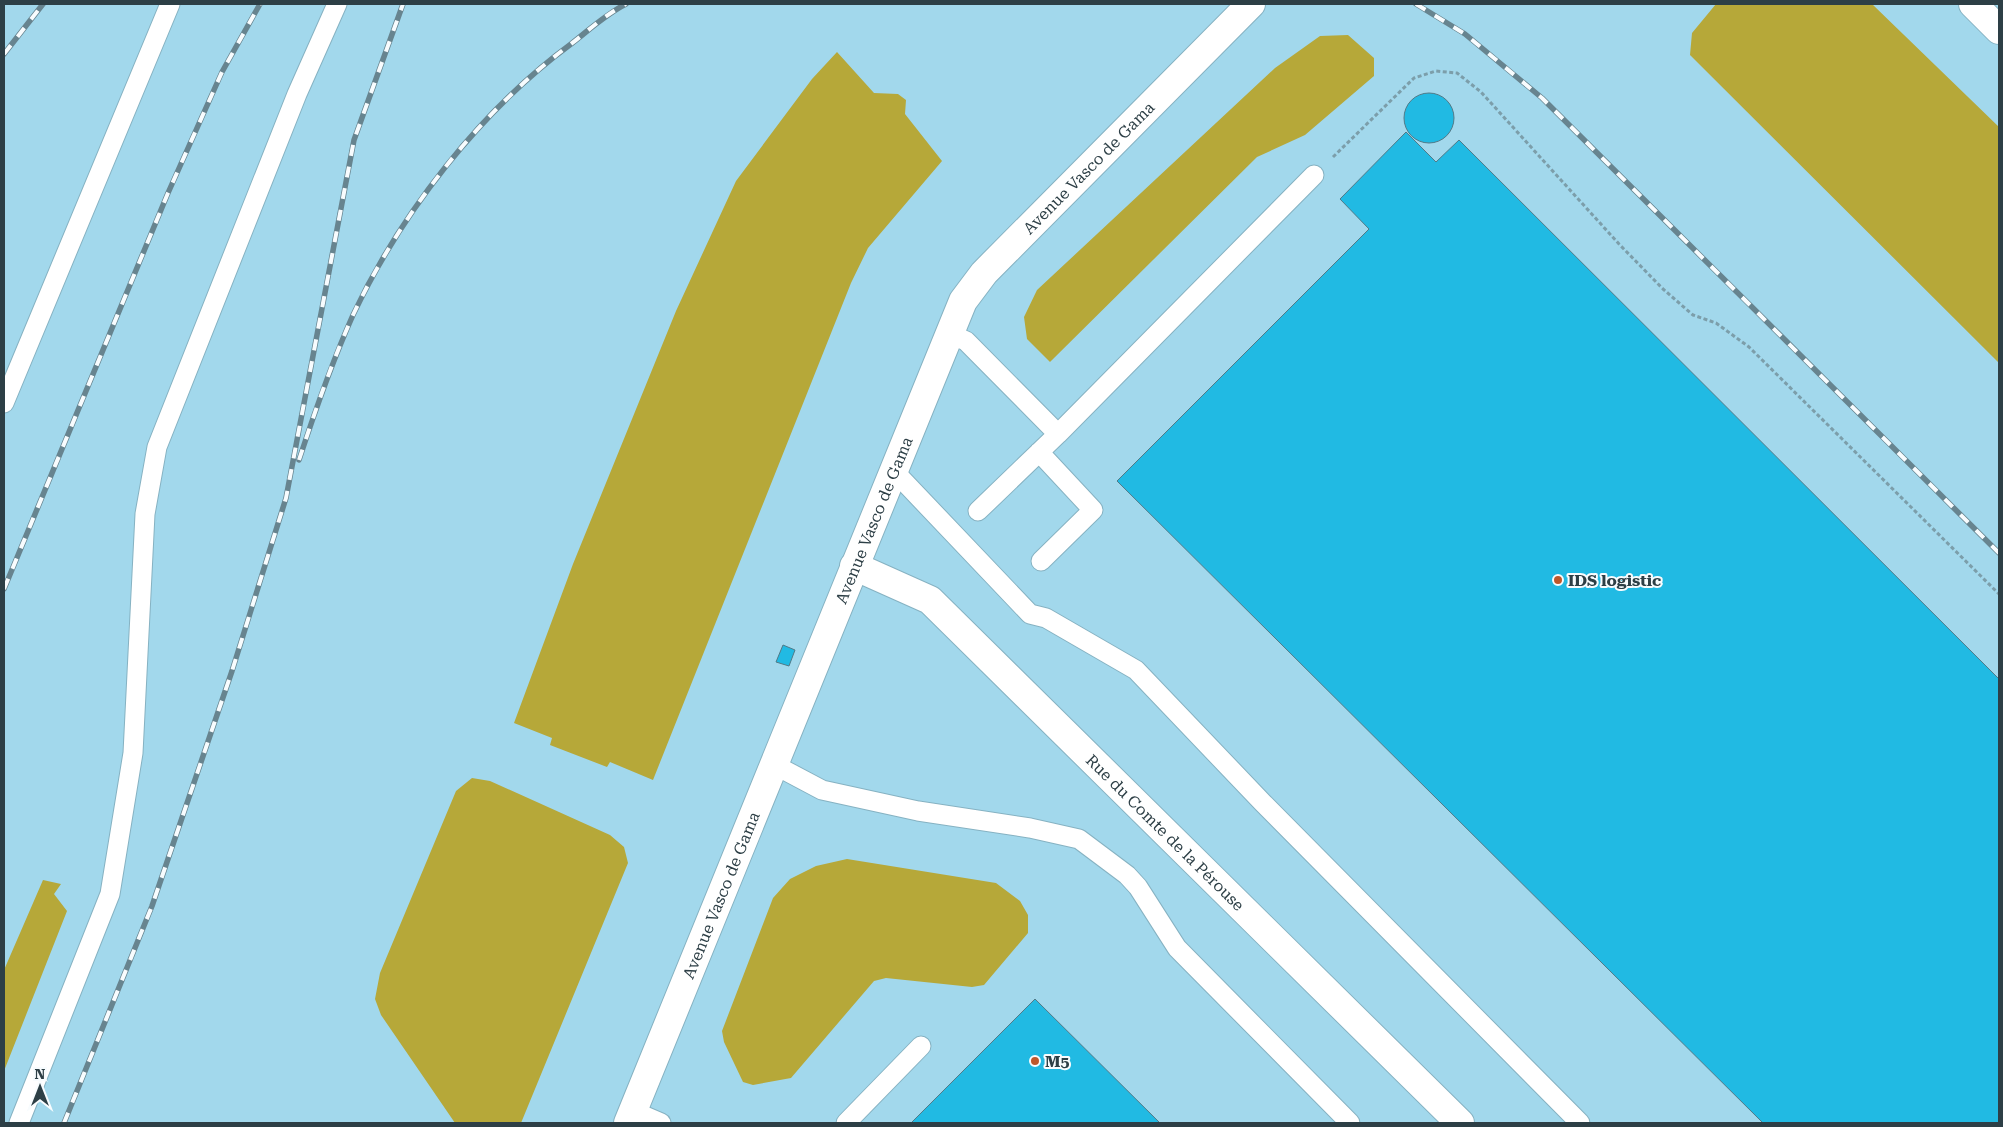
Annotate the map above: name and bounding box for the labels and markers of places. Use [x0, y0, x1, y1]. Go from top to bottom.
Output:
place label: IDS logistic [1568, 571, 1661, 590]
marker: IDS logistic [1552, 574, 1564, 586]
place label: M5 [1045, 1052, 1069, 1071]
marker: M5 [1029, 1055, 1041, 1067]

